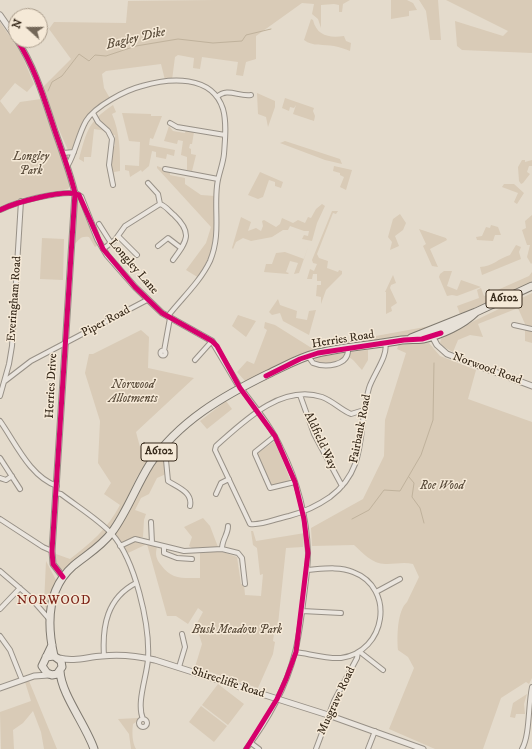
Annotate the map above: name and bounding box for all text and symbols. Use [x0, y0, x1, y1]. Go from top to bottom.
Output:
north arrow [8, 8, 48, 48]
text: N [10, 17, 26, 31]
water label: Bagley Dike [105, 25, 167, 53]
park label: Longley Park [13, 151, 49, 179]
street label: Longley Lane [105, 236, 161, 298]
street label: Everingham Road [5, 256, 25, 342]
road number: A6102 [486, 290, 522, 308]
street label: Piper Road [79, 303, 133, 341]
street label: Herries Road [311, 328, 375, 352]
street label: Norwood Road [450, 350, 524, 388]
street label: Herries Drive [43, 353, 61, 419]
park label: Norwood Allotments [108, 379, 158, 407]
street label: Fairbank Road [347, 393, 375, 465]
street label: Aldfield Way [300, 410, 340, 472]
road number: A6102 [141, 443, 177, 461]
park label: Roe Wood [420, 480, 464, 494]
district label: NORWOOD [17, 593, 91, 609]
park label: Busk Meadow Park [192, 624, 282, 638]
street label: Shirecliffe Road [190, 664, 266, 702]
street label: Musgrave Road [315, 665, 359, 737]

